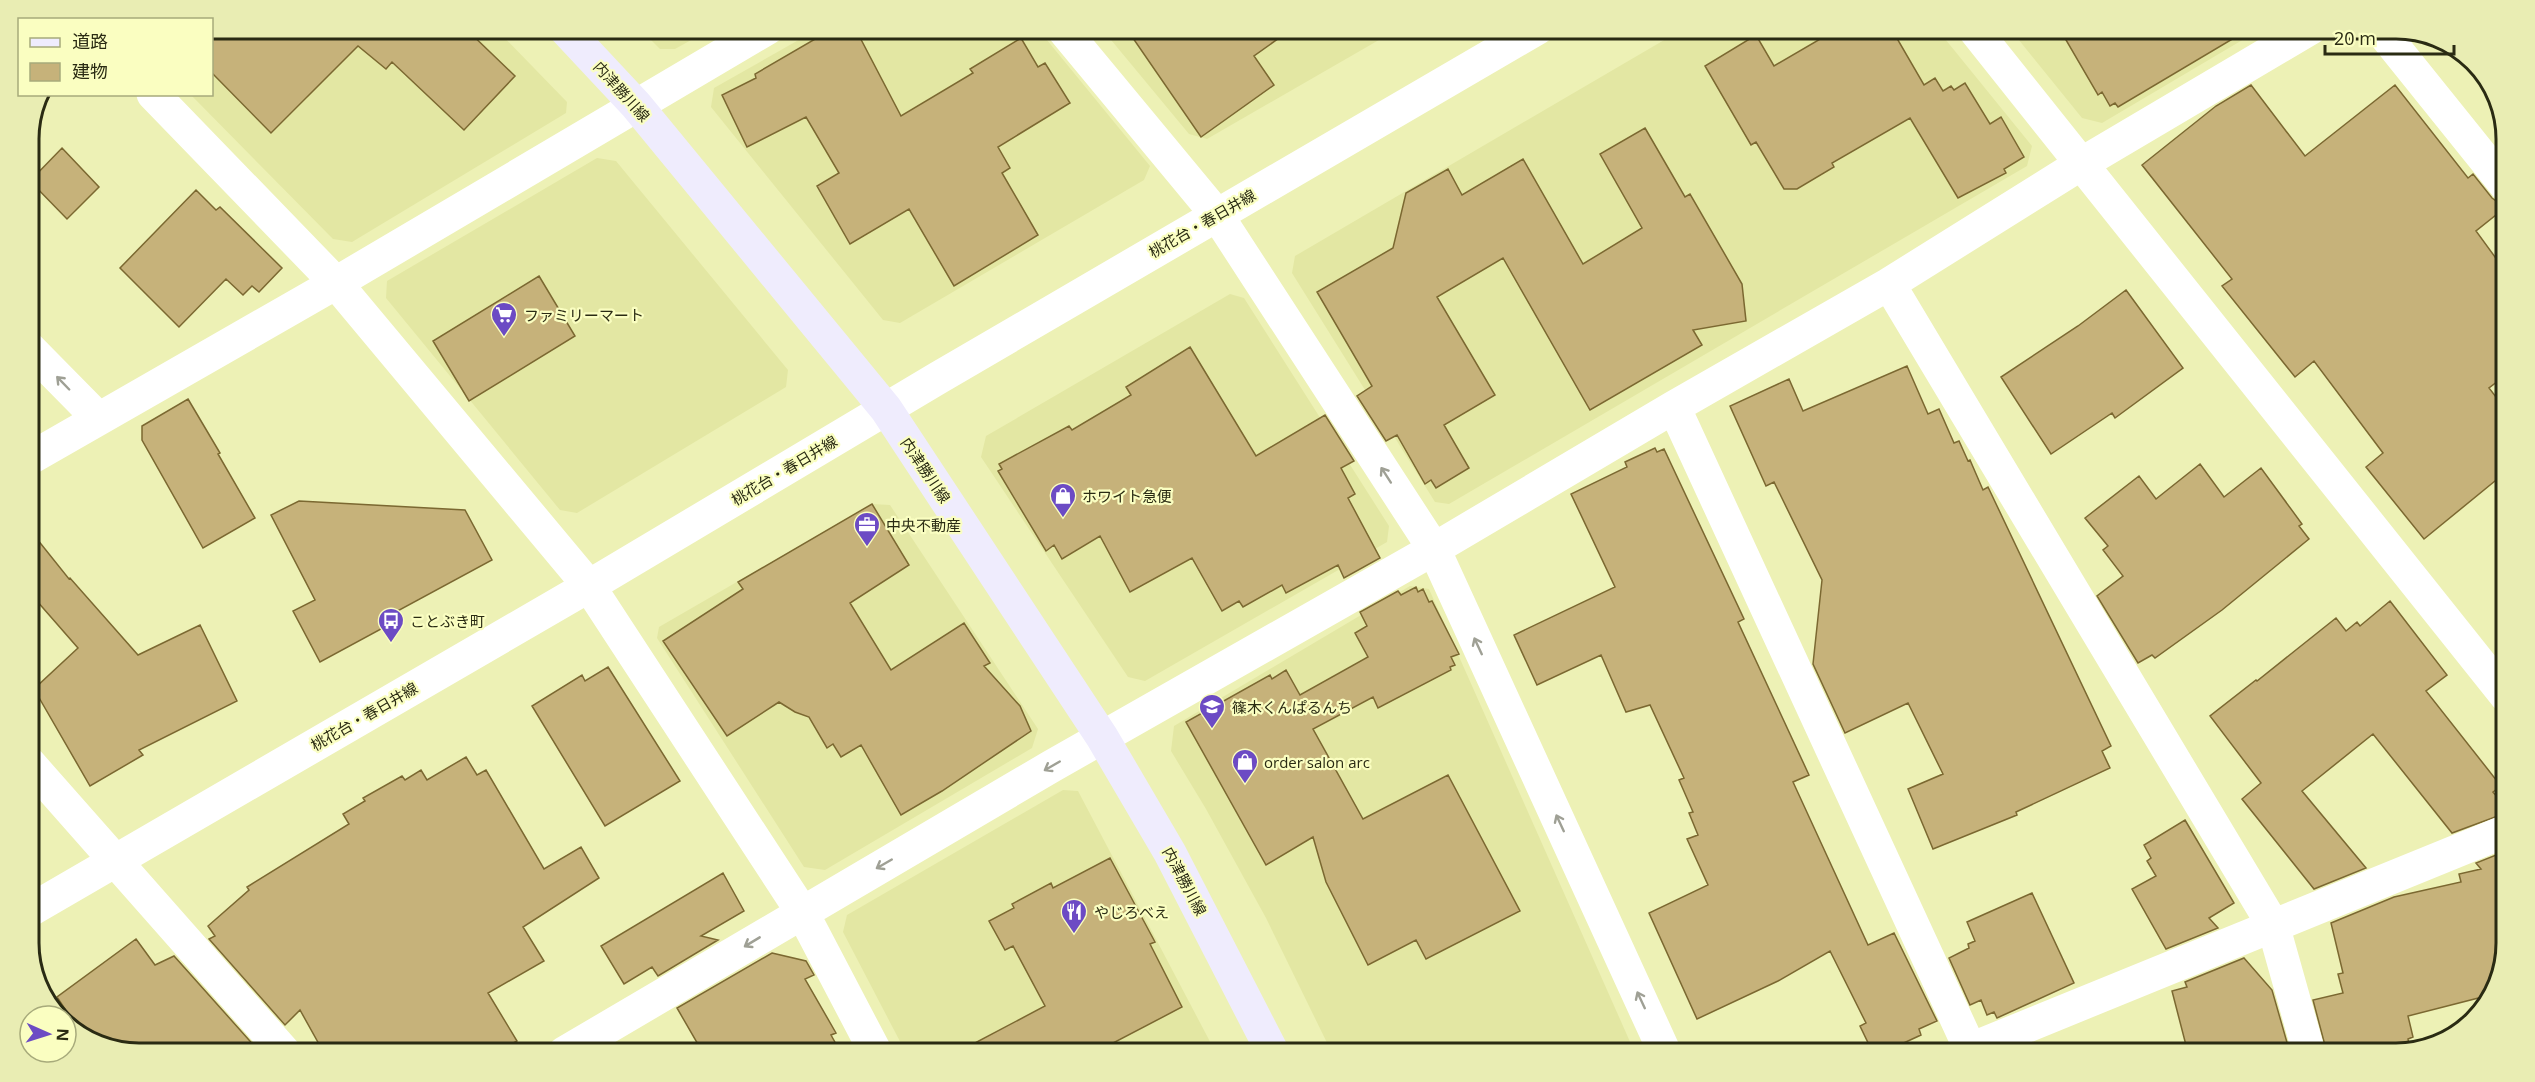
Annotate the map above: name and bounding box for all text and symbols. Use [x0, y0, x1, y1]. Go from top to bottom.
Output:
legend [18, 18, 213, 96]
scale bar [2325, 18, 2454, 56]
text: 20 m [2334, 26, 2376, 50]
text: 道路 [72, 29, 108, 53]
street label: 内津勝川線 [589, 56, 655, 126]
text: 建物 [72, 59, 108, 83]
street label: 桃花台・春日井線 [1145, 184, 1259, 262]
supermarket icon: ファミリーマート [489, 300, 519, 338]
place label: ファミリーマート [524, 305, 644, 325]
one-way arrow [56, 376, 71, 391]
street label: 桃花台・春日井線 [727, 431, 841, 509]
street label: 内津勝川線 [897, 433, 955, 507]
one-way arrow [1379, 467, 1391, 484]
shop icon: ホワイト急便 [1048, 481, 1078, 519]
place label: ホワイト急便 [1082, 486, 1172, 506]
office icon: 中央不動産 [852, 510, 882, 548]
place label: 中央不動産 [886, 515, 961, 535]
bus stop icon: ことぶき町 [376, 606, 406, 644]
place label: ことぶき町 [410, 611, 485, 631]
one-way arrow [1472, 637, 1484, 655]
street label: 桃花台・春日井線 [307, 677, 421, 755]
school or university icon: 篠木くんぱるんち [1197, 692, 1227, 730]
place label: 篠木くんぱるんち [1232, 697, 1352, 717]
shop icon: order salon arc [1230, 747, 1260, 785]
place label: order salon arc [1264, 752, 1370, 772]
one-way arrow [1044, 760, 1061, 772]
one-way arrow [1553, 815, 1565, 833]
street label: 内津勝川線 [1159, 843, 1211, 919]
one-way arrow [875, 859, 892, 871]
restaurant icon: やじろべえ [1059, 897, 1089, 935]
place label: やじろべえ [1094, 902, 1169, 922]
one-way arrow [744, 936, 761, 948]
one-way arrow [1635, 992, 1646, 1010]
north arrow [18, 1004, 78, 1064]
text: N [52, 1028, 74, 1042]

